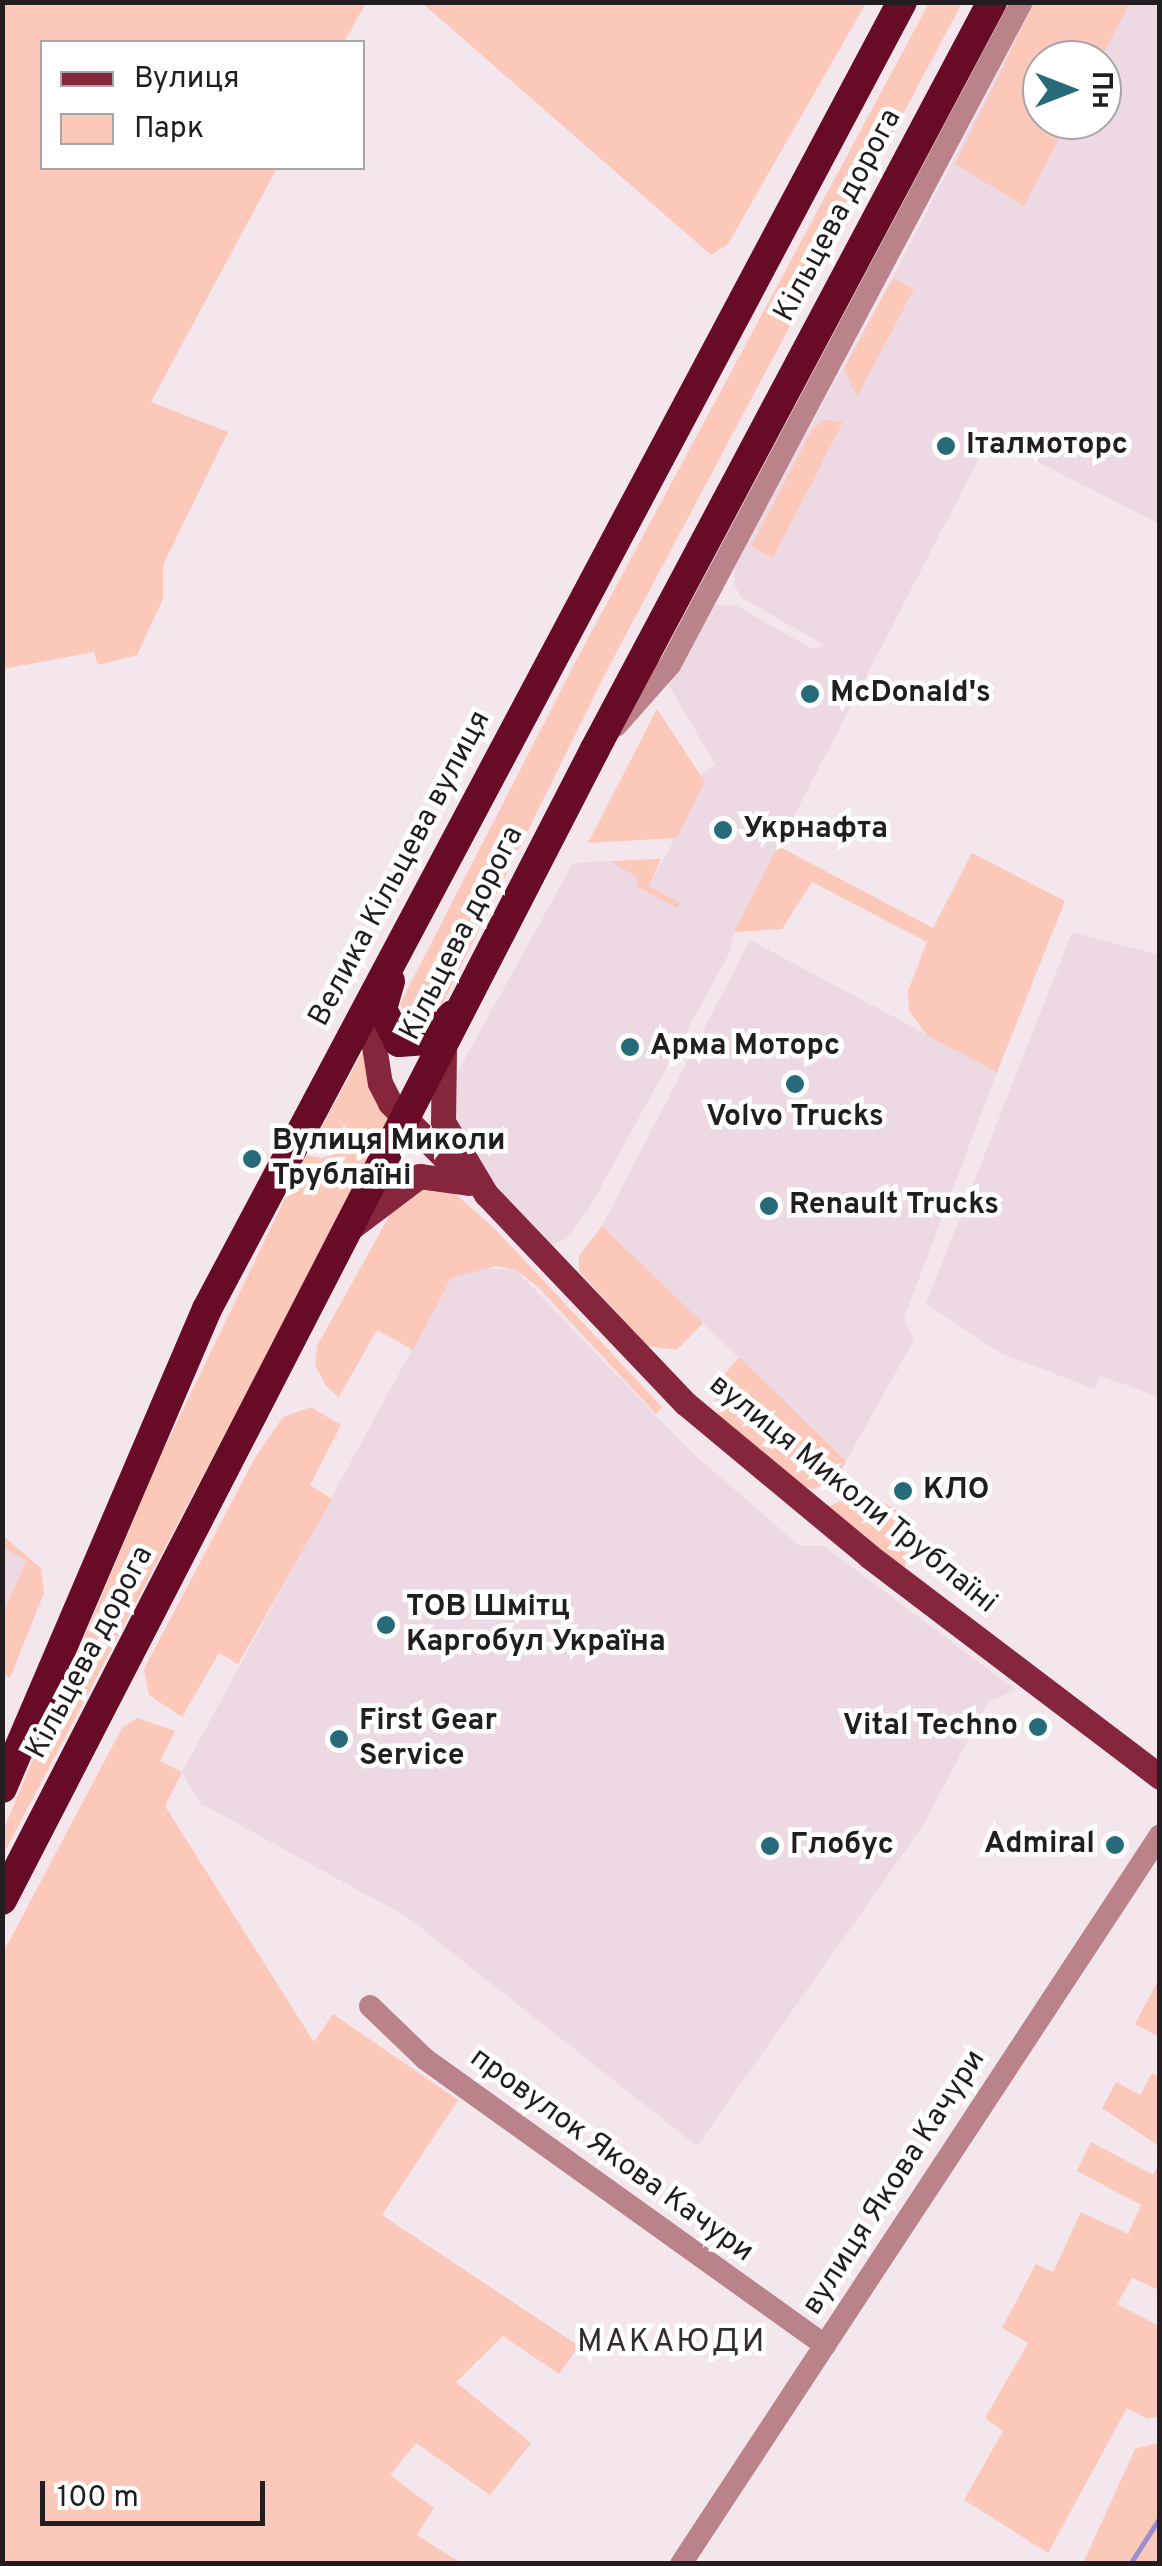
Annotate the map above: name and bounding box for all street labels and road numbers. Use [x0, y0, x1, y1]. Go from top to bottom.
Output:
street label: Кільцева дорога [768, 103, 910, 329]
street label: Велика Кільцева вулиця [302, 705, 500, 1033]
street label: Кільцева дорога [393, 821, 533, 1047]
street label: вулиця Миколи Трублаїні [700, 1367, 1004, 1623]
street label: Кільцева дорога [20, 1540, 162, 1766]
street label: провулок Якова Качури [462, 2041, 760, 2271]
street label: вулиця Якова Качури [796, 2044, 994, 2322]

